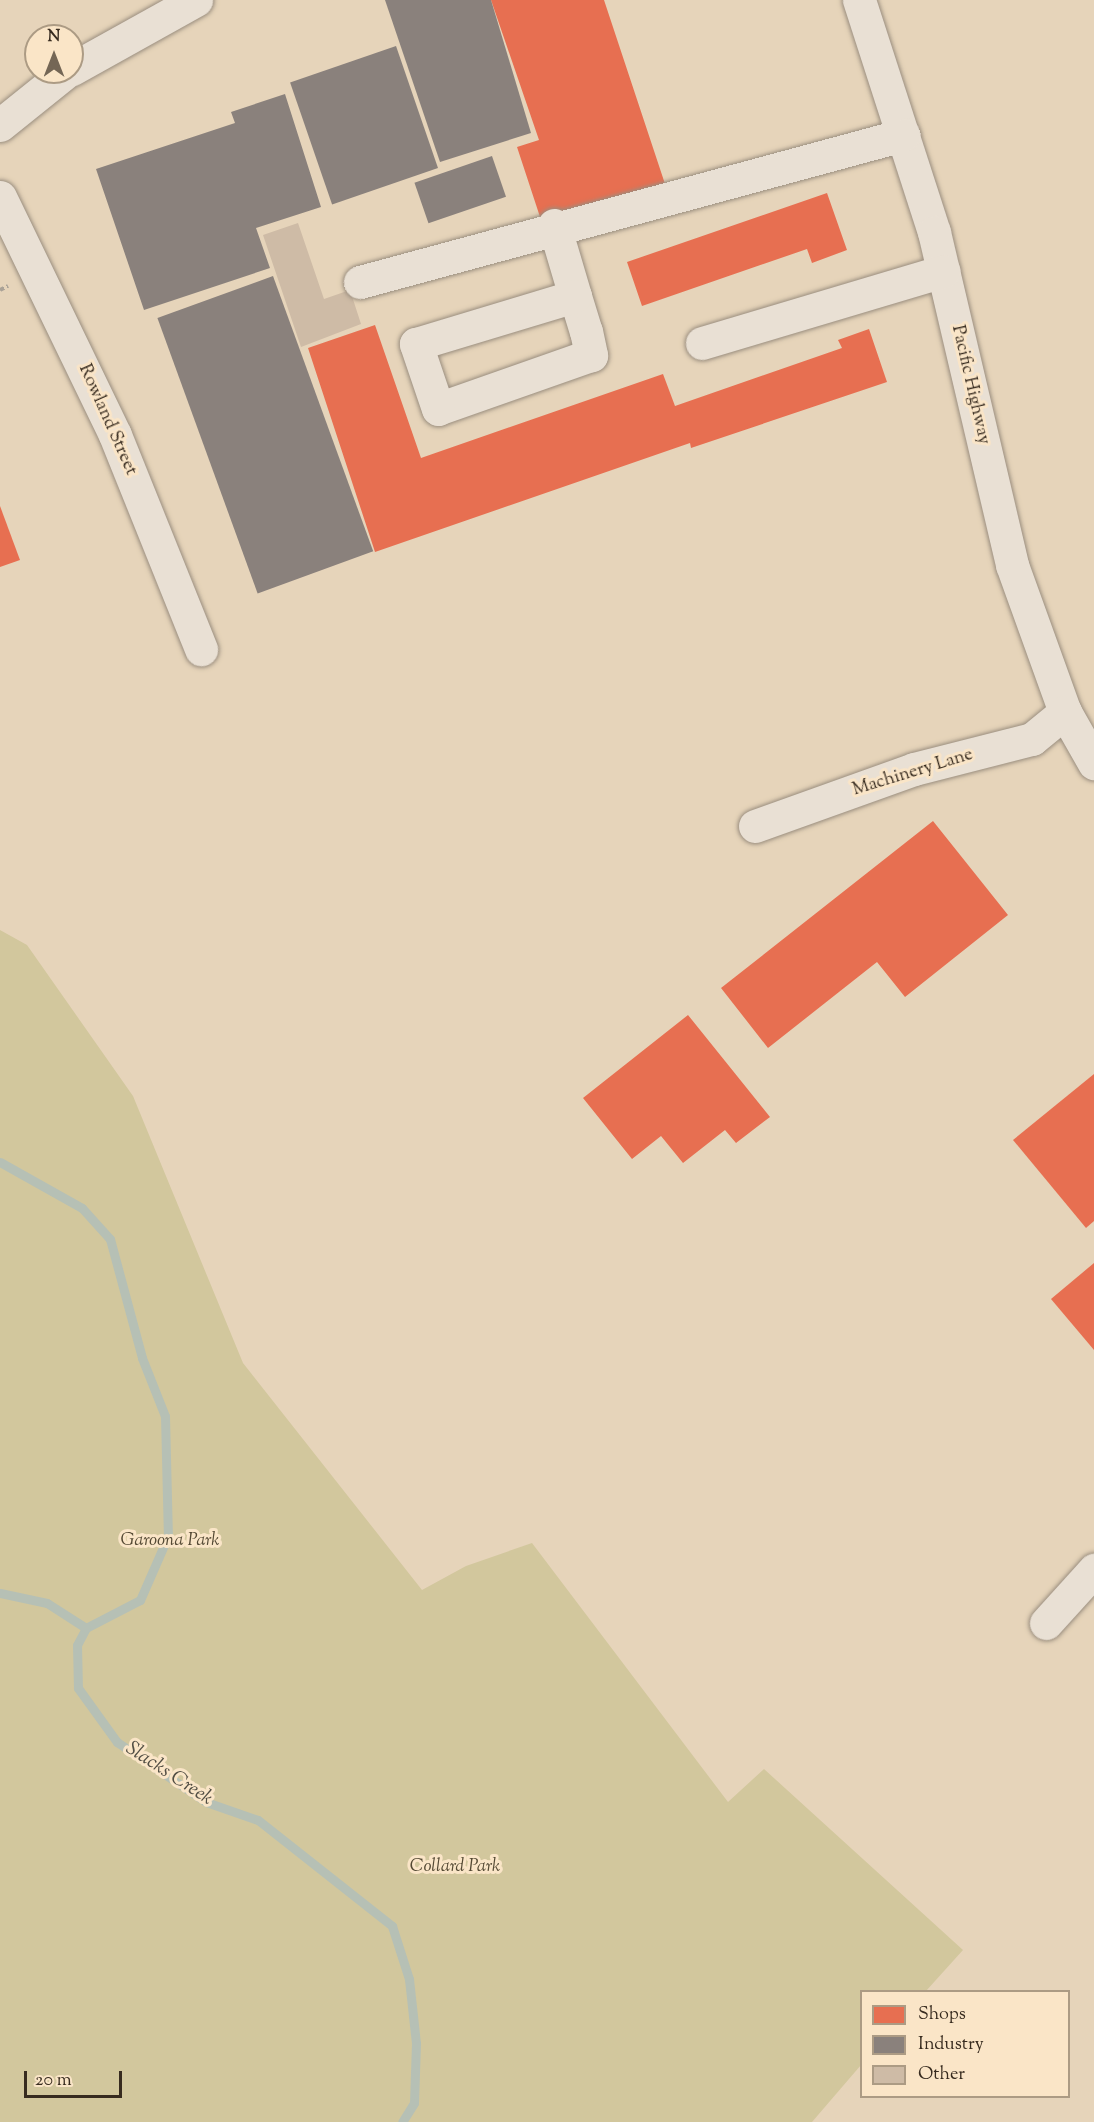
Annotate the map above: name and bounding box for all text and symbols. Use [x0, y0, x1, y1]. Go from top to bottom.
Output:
north arrow [24, 24, 84, 84]
text: N [48, 26, 60, 49]
street label: Pacific Highway [946, 323, 994, 447]
street label: Rowland Street [73, 361, 141, 479]
street label: Machinery Lane [850, 744, 976, 802]
park label: Garoona Park [121, 1530, 219, 1552]
water label: Slacks Creek [121, 1737, 217, 1811]
park label: Collard Park [410, 1856, 500, 1878]
legend [860, 1990, 1070, 2098]
text: Shops [918, 2002, 966, 2028]
text: Industry [918, 2032, 984, 2058]
scale bar [27, 2059, 124, 2097]
text: Other [918, 2062, 965, 2088]
text: 20 m [35, 2068, 72, 2094]

